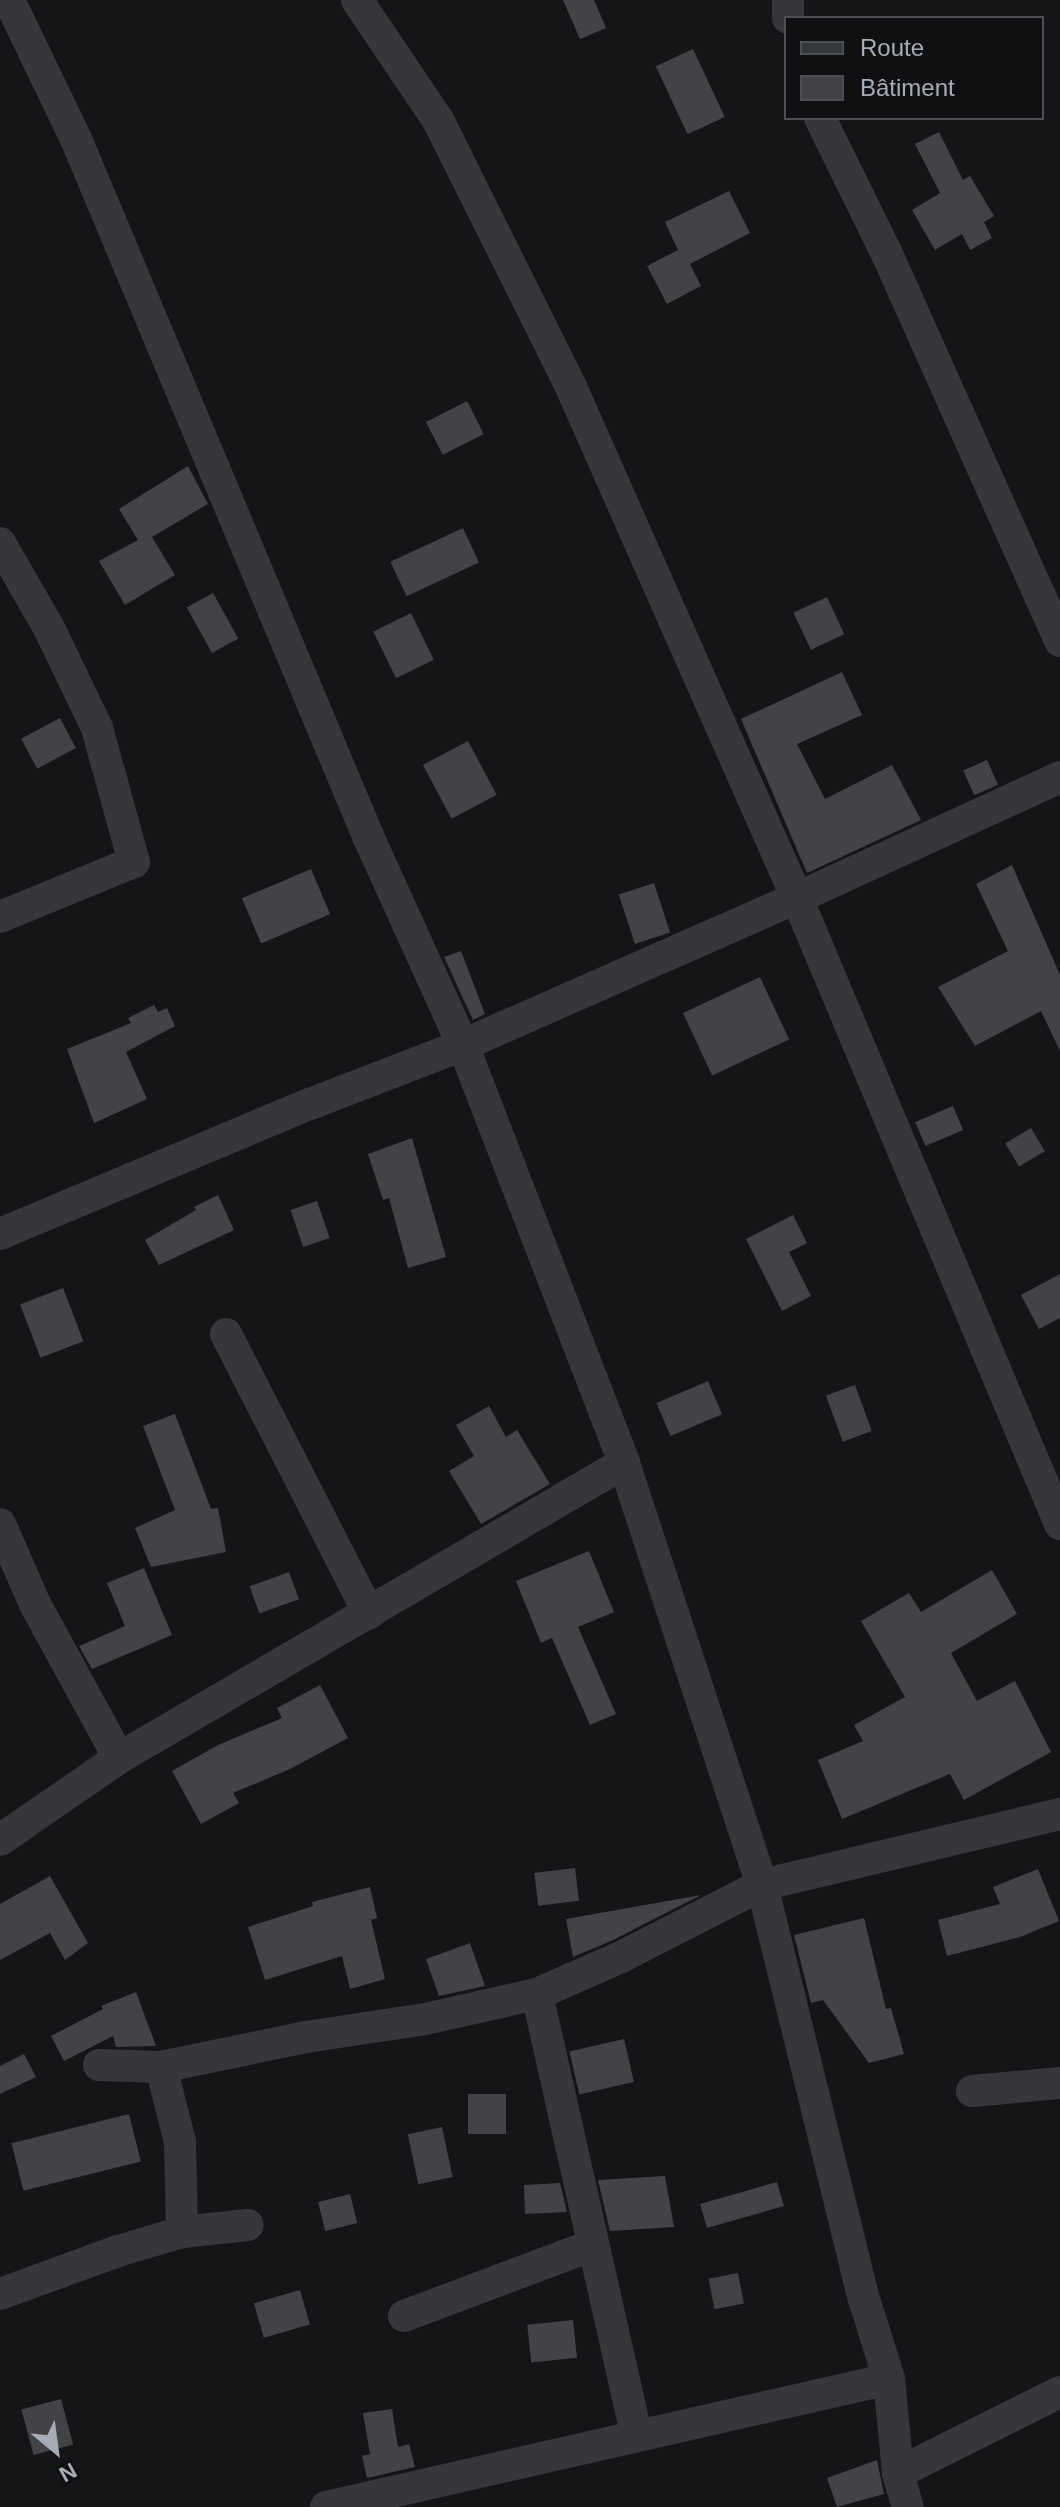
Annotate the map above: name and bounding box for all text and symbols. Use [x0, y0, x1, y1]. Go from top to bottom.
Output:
legend [784, 16, 1044, 120]
text: Route [860, 34, 924, 61]
text: Bâtiment [860, 74, 955, 101]
north arrow [16, 2411, 96, 2491]
text: N [55, 2458, 81, 2487]

